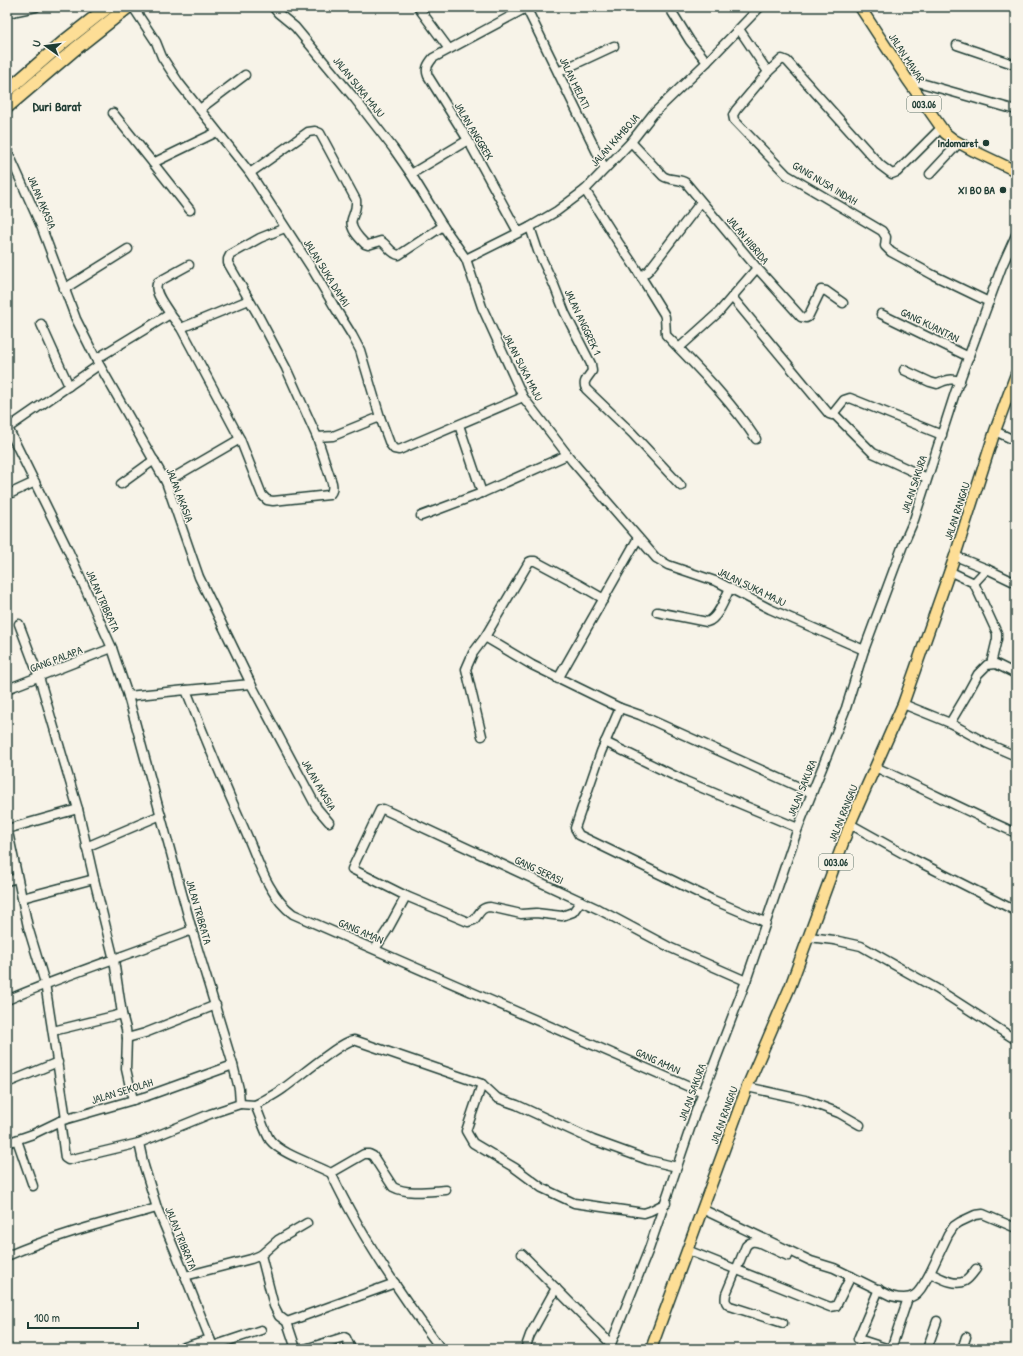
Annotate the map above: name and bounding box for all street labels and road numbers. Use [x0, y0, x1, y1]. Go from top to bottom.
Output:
street label: JALAN MAWAR [886, 31, 928, 85]
street label: JALAN SUKA MAJU [330, 54, 388, 120]
street label: JALAN MELATI [556, 55, 594, 111]
road number: 003.06 [907, 96, 941, 112]
street label: JALAN ANGGREK [451, 100, 497, 163]
street label: JALAN KAMBOJA [588, 110, 643, 169]
street label: GANG NUSA INDAH [790, 158, 860, 208]
street label: JALAN AKASIA [24, 173, 60, 231]
street label: JALAN HIBRIDA [724, 213, 773, 267]
street label: JALAN SUKA DAMAI [301, 237, 353, 309]
street label: JALAN ANGGREK 1 [562, 287, 604, 357]
street label: GANG KUANTAN [898, 305, 962, 345]
street label: JALAN SUKA MAJU [500, 331, 546, 403]
street label: JALAN SAKURA [898, 453, 930, 515]
street label: JALAN AKASIA [163, 466, 197, 525]
street label: JALAN RANGAU [941, 480, 973, 542]
street label: JALAN SUKA MAJU [716, 564, 788, 610]
street label: JALAN TRIBRATA [83, 568, 123, 635]
street label: GANG PALAPA [28, 642, 85, 675]
street label: JALAN AKASIA [299, 757, 340, 814]
street label: JALAN SAKURA [784, 757, 820, 818]
street label: JALAN RANGAU [825, 782, 861, 844]
street label: GANG SERASI [512, 853, 566, 887]
road number: 003.06 [819, 854, 853, 870]
street label: JALAN TRIBRATA [183, 878, 215, 946]
street label: GANG AMAN [336, 915, 386, 947]
street label: GANG AMAN [633, 1045, 683, 1077]
street label: JALAN SAKURA [675, 1061, 709, 1123]
street label: JALAN SEKOLAH [90, 1075, 154, 1107]
street label: JALAN RANGAU [707, 1084, 741, 1146]
street label: JALAN TRIBRATA [162, 1205, 200, 1272]

